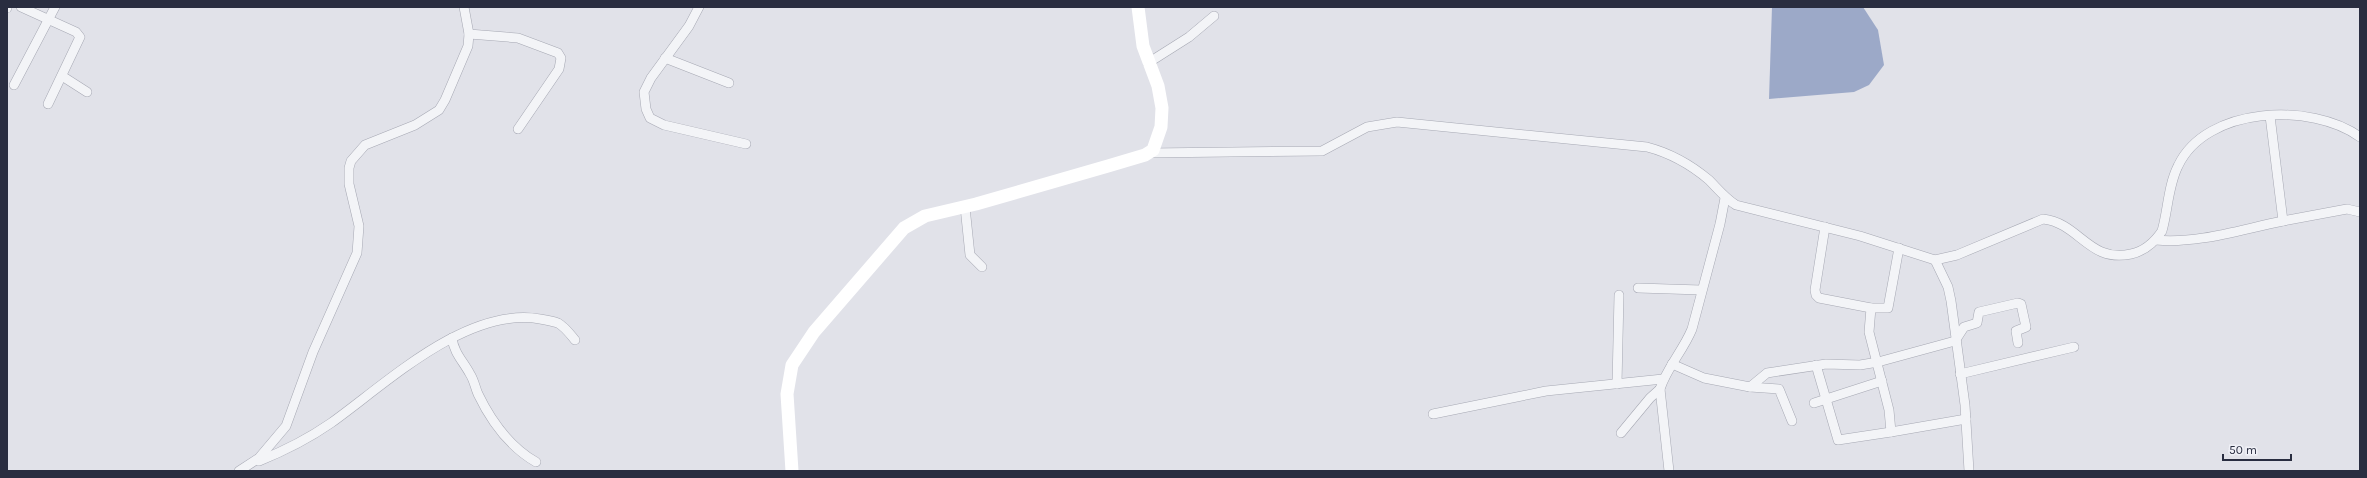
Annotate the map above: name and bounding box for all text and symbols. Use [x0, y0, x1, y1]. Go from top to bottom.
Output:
scale bar [2223, 436, 2291, 462]
text: 50 m [2229, 443, 2257, 457]

